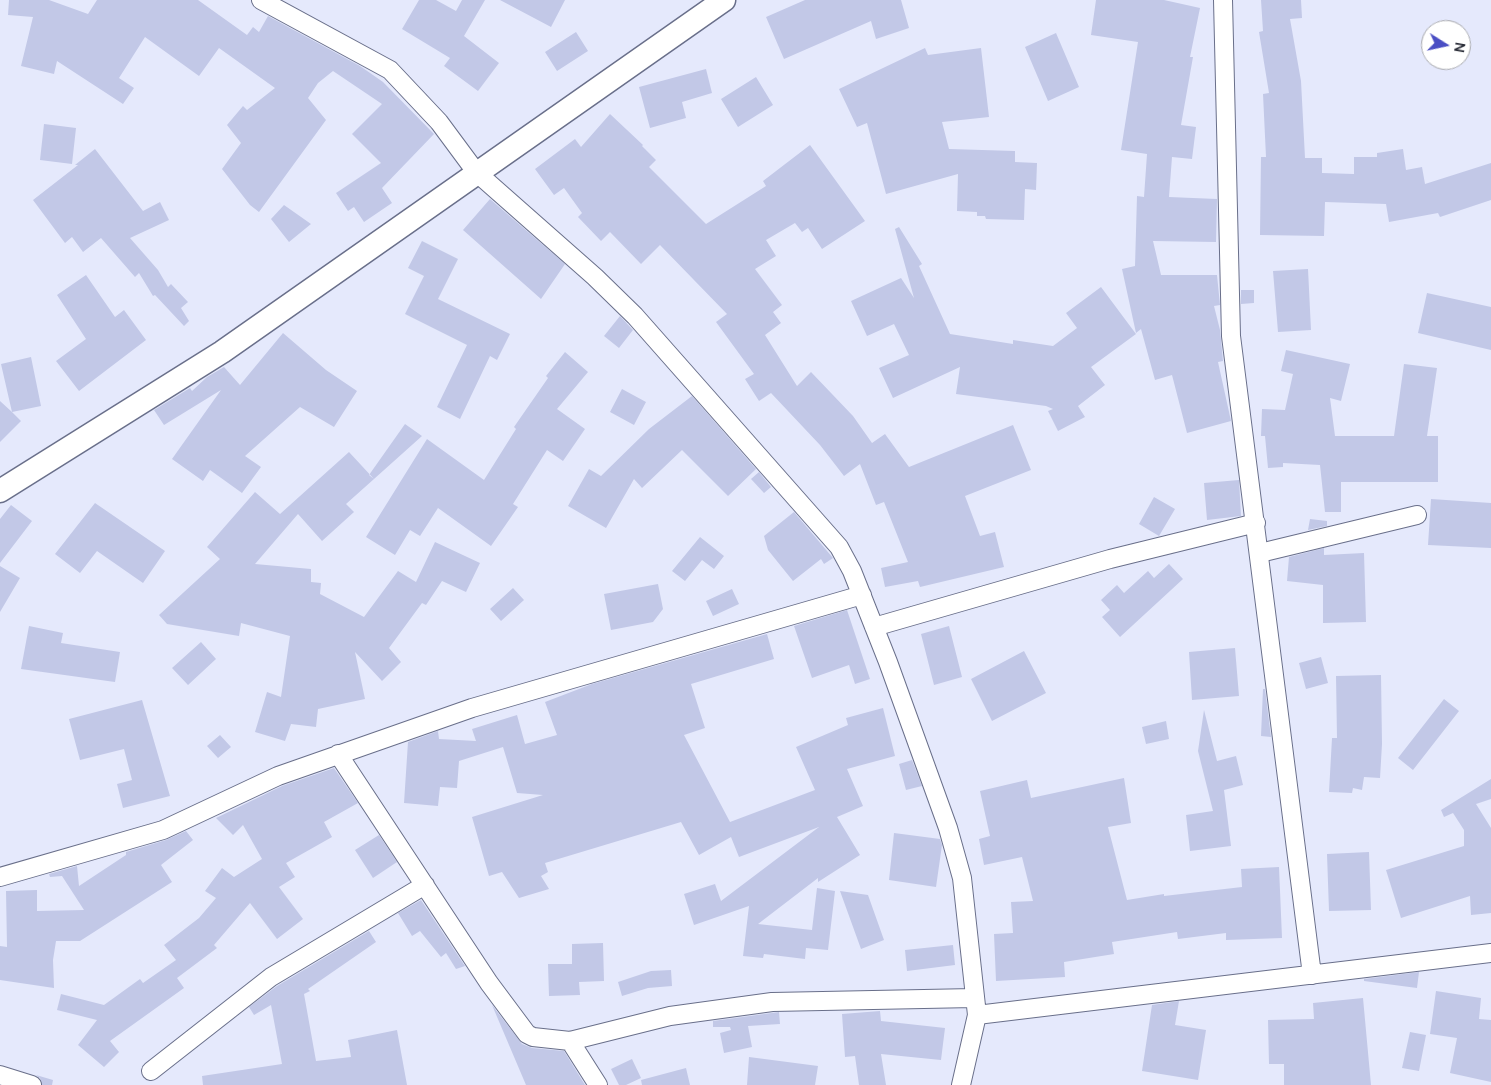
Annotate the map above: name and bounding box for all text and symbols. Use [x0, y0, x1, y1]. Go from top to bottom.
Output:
north arrow [1421, 20, 1471, 70]
text: N [1450, 41, 1471, 54]

